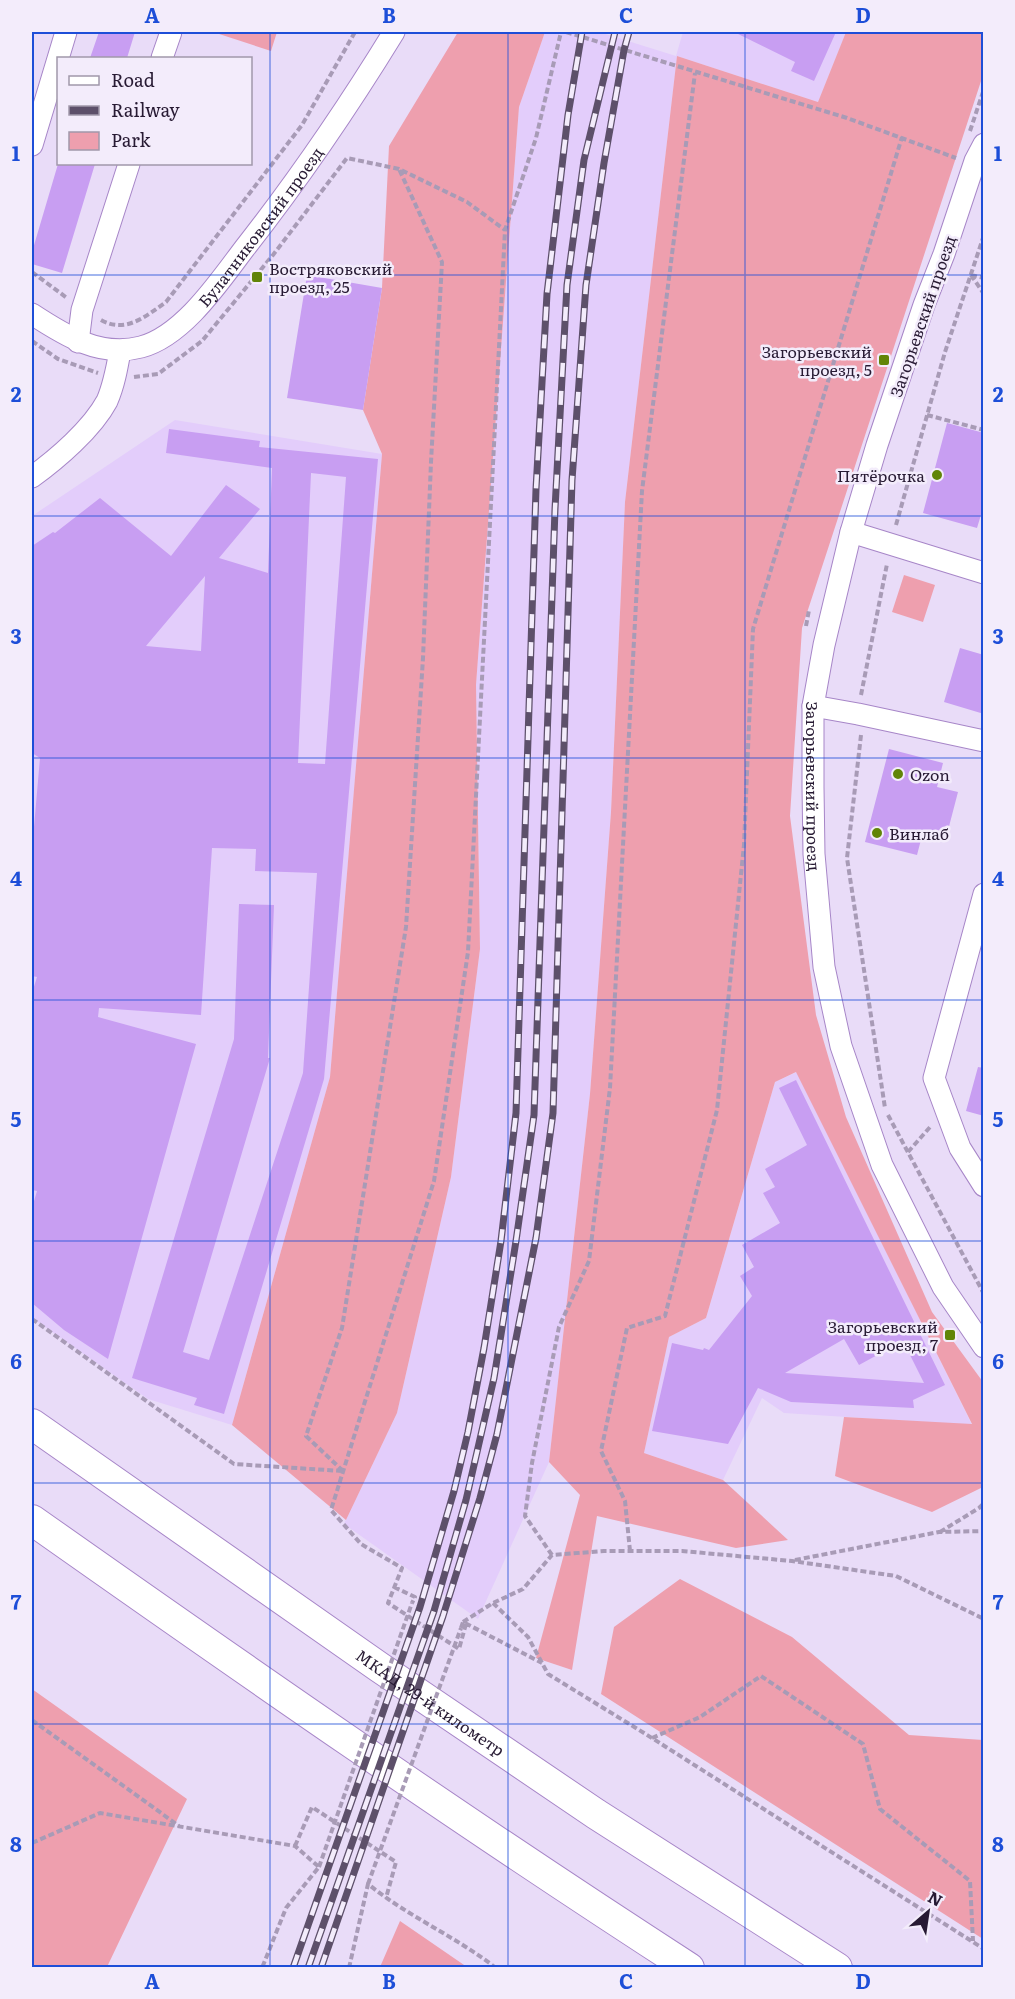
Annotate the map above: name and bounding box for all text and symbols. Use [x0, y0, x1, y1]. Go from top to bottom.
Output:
text: A [144, 0, 160, 29]
text: B [382, 0, 396, 29]
text: C [619, 0, 633, 29]
text: D [855, 0, 871, 29]
legend [57, 57, 252, 165]
text: Road [111, 66, 155, 93]
text: Railway [111, 96, 180, 123]
text: Park [111, 126, 152, 153]
text: 1 [12, 137, 20, 167]
text: 1 [994, 137, 1002, 167]
street label: Булатниковский проезд [192, 141, 328, 312]
street label: Загорьевский проезд [883, 232, 961, 400]
place label: Востряковский проезд, 25 [269, 256, 393, 298]
marker: Востряковский проезд, 25 [250, 270, 264, 284]
place label: Загорьевский проезд, 5 [762, 339, 872, 381]
marker: Загорьевский проезд, 5 [877, 353, 891, 367]
text: 2 [11, 378, 22, 408]
text: 2 [993, 378, 1004, 408]
place label: Пятёрочка [837, 463, 925, 487]
marker: Пятёрочка [930, 468, 944, 482]
text: 3 [10, 620, 22, 650]
text: 3 [992, 620, 1004, 650]
street label: Загорьевский проезд [801, 702, 827, 872]
place label: Ozon [910, 762, 950, 786]
marker: Ozon [891, 767, 905, 781]
place label: Винлаб [889, 821, 949, 845]
marker: Винлаб [870, 826, 884, 840]
text: 4 [10, 862, 22, 892]
text: 4 [992, 862, 1004, 892]
text: 5 [11, 1103, 22, 1133]
text: 5 [993, 1103, 1004, 1133]
place label: Загорьевский проезд, 7 [828, 1314, 938, 1356]
marker: Загорьевский проезд, 7 [943, 1328, 957, 1342]
text: 6 [10, 1345, 22, 1375]
text: 6 [992, 1345, 1004, 1375]
text: 7 [11, 1586, 22, 1616]
text: 7 [993, 1586, 1004, 1616]
street label: МКАД, 29-й километр [351, 1643, 510, 1761]
text: 8 [10, 1828, 22, 1858]
text: 8 [992, 1828, 1004, 1858]
north arrow [898, 1882, 958, 1942]
text: N [924, 1884, 947, 1912]
text: A [144, 1965, 160, 1995]
text: B [382, 1965, 396, 1995]
text: C [619, 1965, 633, 1995]
text: D [855, 1965, 871, 1995]

